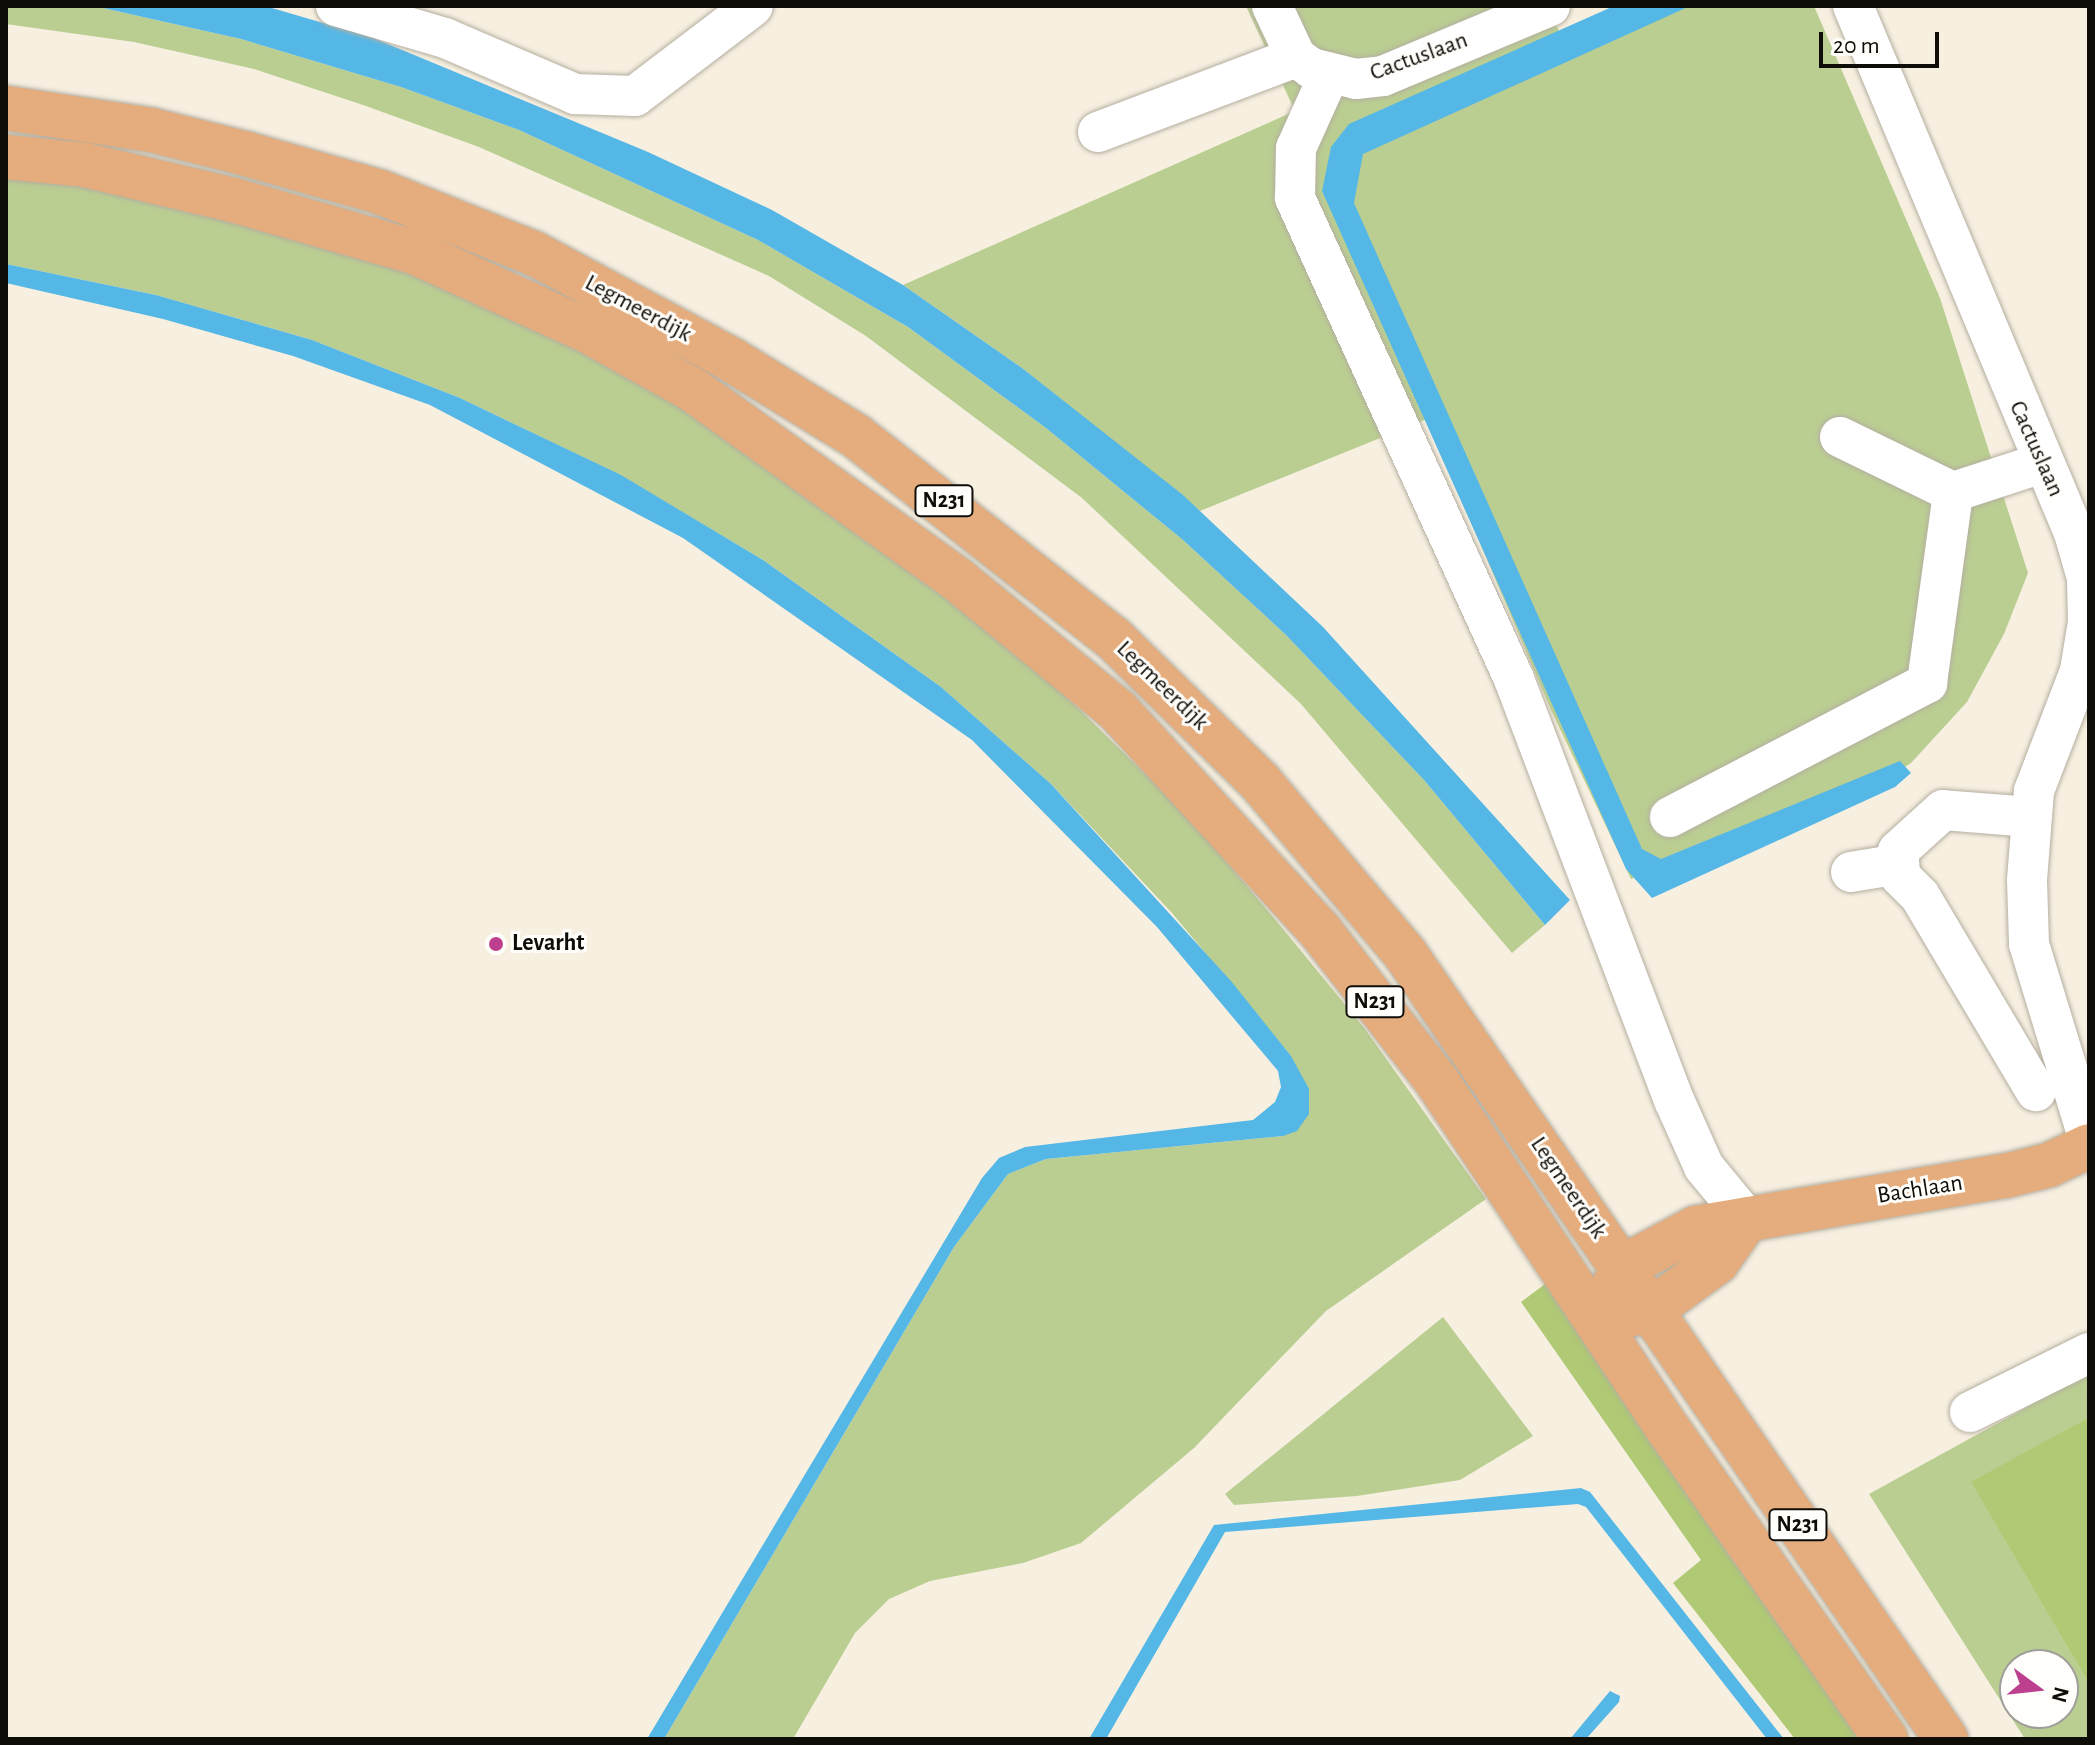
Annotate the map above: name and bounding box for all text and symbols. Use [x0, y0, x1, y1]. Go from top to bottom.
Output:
scale bar [1823, 16, 1943, 66]
street label: Cactuslaan [1366, 26, 1472, 88]
text: 20 m [1833, 34, 1880, 58]
street label: Legmeerdijk [580, 269, 696, 349]
street label: Cactuslaan [2002, 397, 2070, 501]
road number: N231 [914, 483, 974, 519]
street label: Legmeerdijk [1110, 635, 1214, 737]
place label: Levarht [512, 930, 584, 958]
marker: Levarht [487, 935, 505, 953]
road number: N231 [1345, 984, 1405, 1020]
street label: Legmeerdijk [1523, 1132, 1613, 1244]
street label: Bachlaan [1875, 1169, 1965, 1211]
road number: N231 [1768, 1507, 1828, 1543]
north arrow [1999, 1649, 2079, 1729]
text: N [2048, 1684, 2073, 1705]

